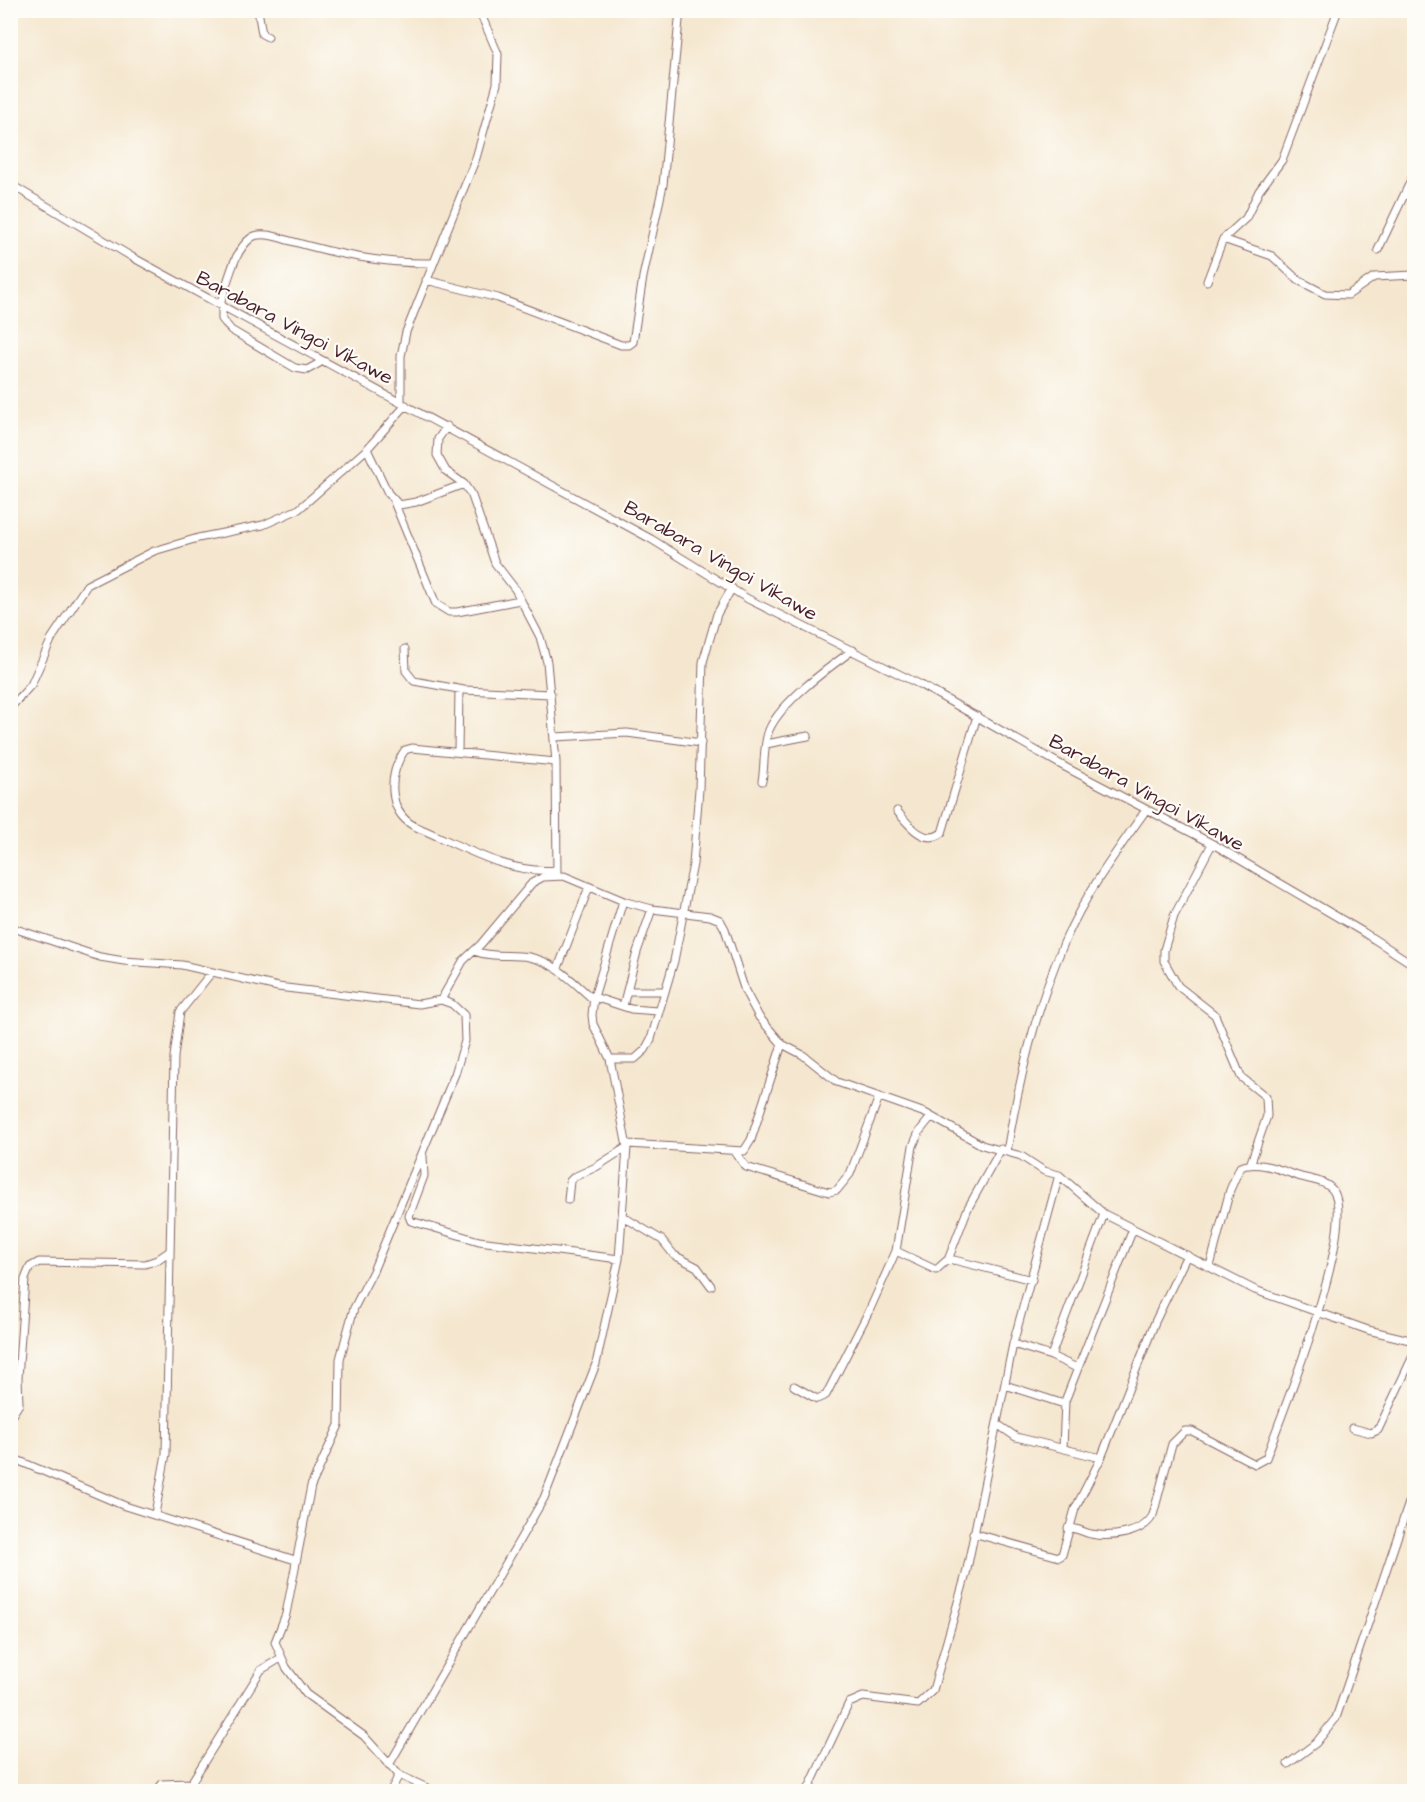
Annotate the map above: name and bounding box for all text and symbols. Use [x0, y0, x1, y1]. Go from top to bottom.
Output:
street label: Barabara Vingoi Vikawe [191, 264, 398, 393]
street label: Barabara Vingoi Vikawe [618, 494, 823, 629]
street label: Barabara Vingoi Vikawe [1043, 727, 1249, 859]

